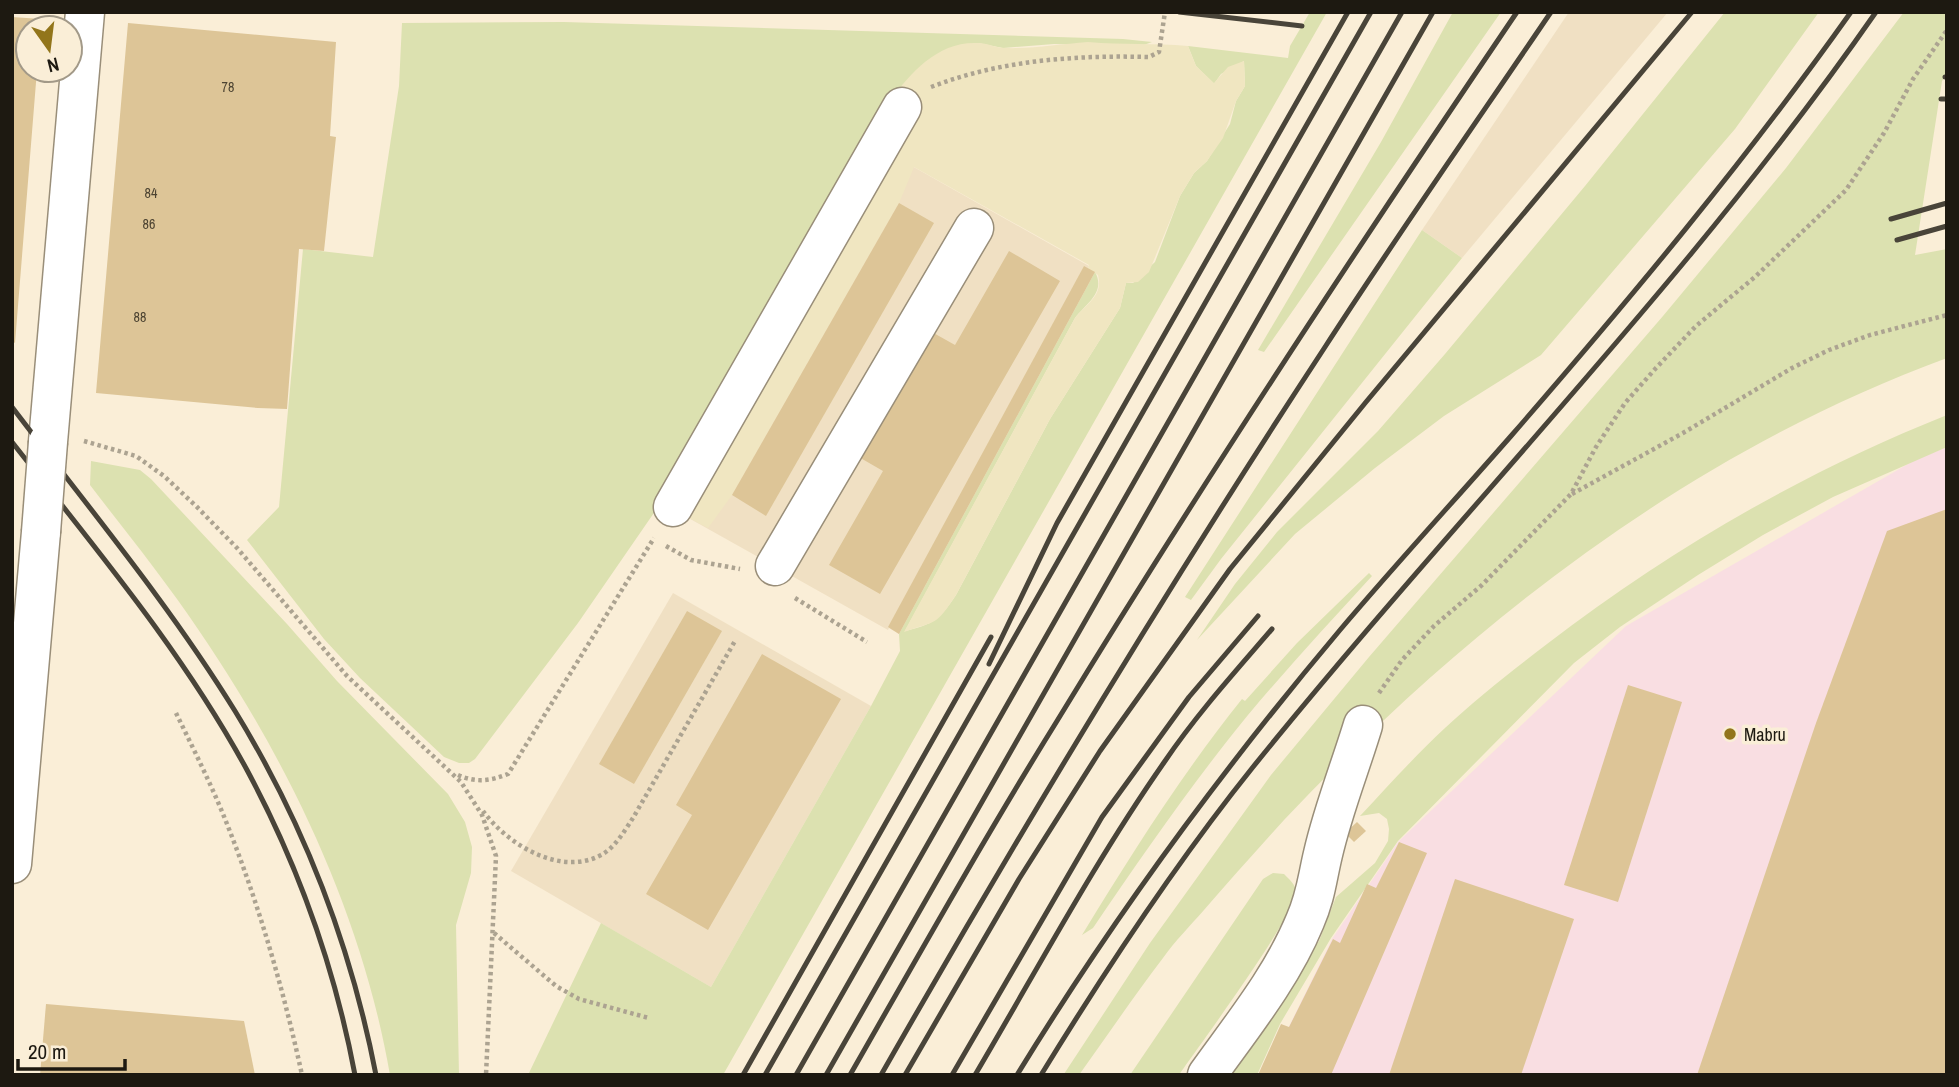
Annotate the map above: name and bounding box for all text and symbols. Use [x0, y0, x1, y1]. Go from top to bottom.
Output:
north arrow [14, 14, 84, 84]
text: N [45, 52, 62, 79]
house number: 78 [222, 78, 234, 96]
house number: 84 [145, 184, 158, 202]
house number: 86 [143, 215, 155, 233]
house number: 88 [134, 308, 146, 326]
place label: Mabru [1744, 722, 1786, 747]
marker: Mabru [1722, 726, 1738, 742]
scale bar [18, 1028, 124, 1072]
text: 20 m [28, 1037, 66, 1066]

